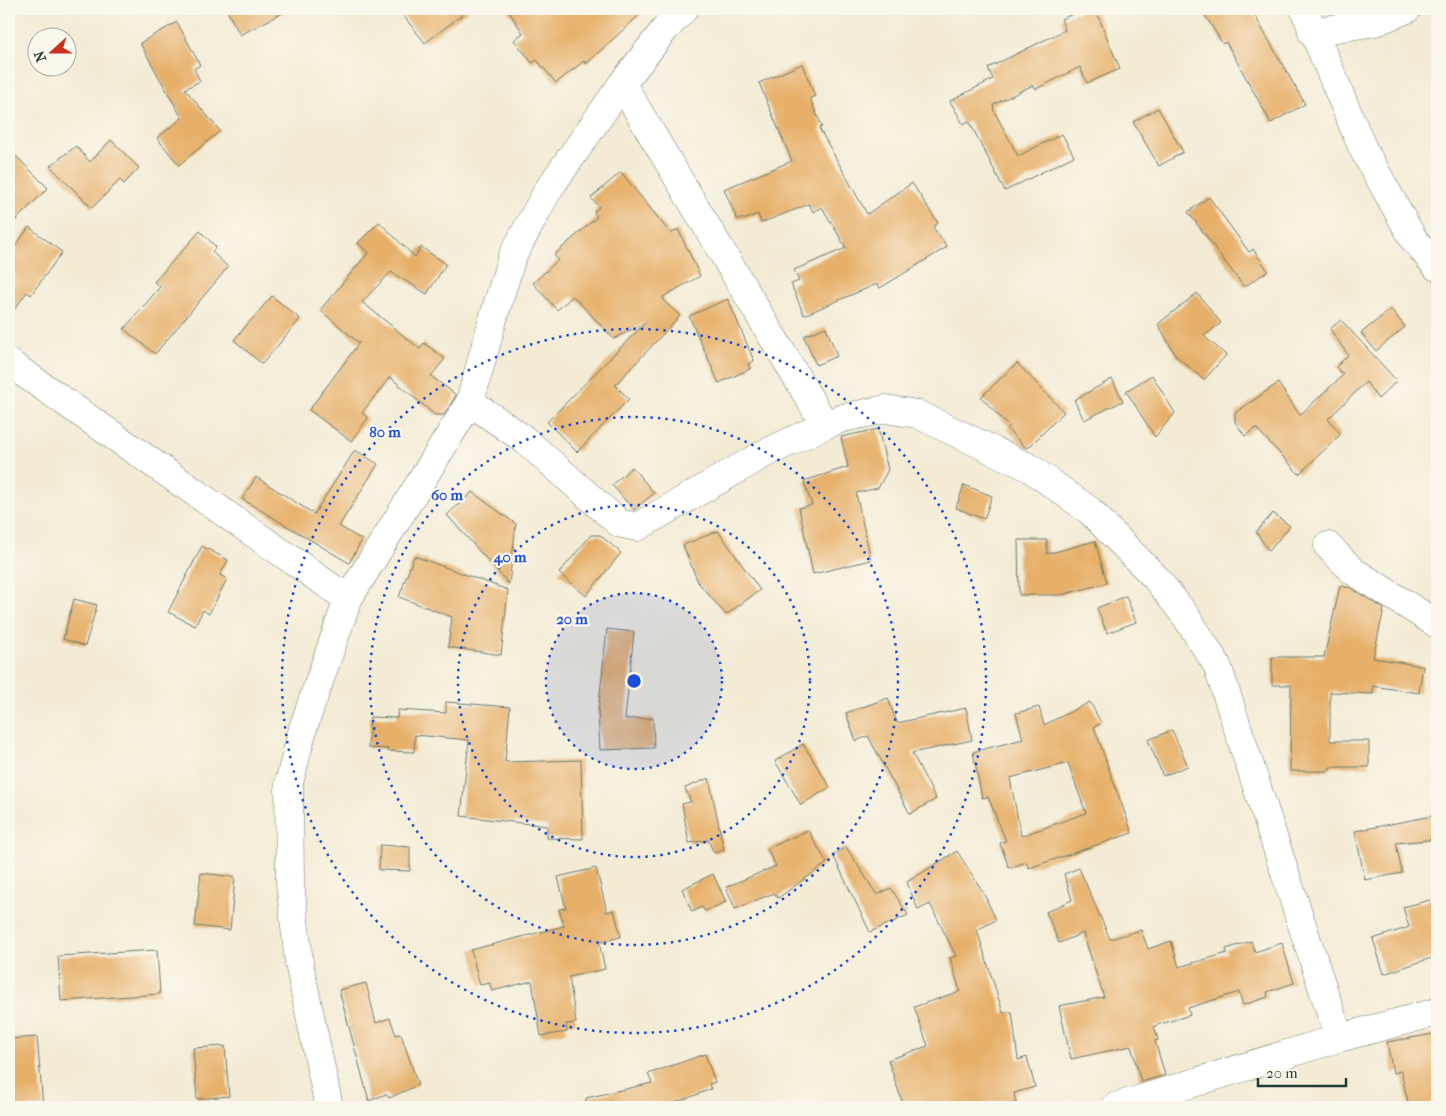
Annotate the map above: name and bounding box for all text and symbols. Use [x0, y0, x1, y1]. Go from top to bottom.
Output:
north arrow [28, 28, 78, 78]
text: N [30, 48, 50, 64]
text: 80 m [369, 423, 401, 441]
text: 60 m [431, 486, 464, 504]
text: 40 m [493, 548, 527, 566]
text: 20 m [556, 610, 588, 628]
centre of rings [625, 672, 643, 690]
scale bar [1258, 1056, 1346, 1088]
text: 20 m [1266, 1064, 1298, 1082]

